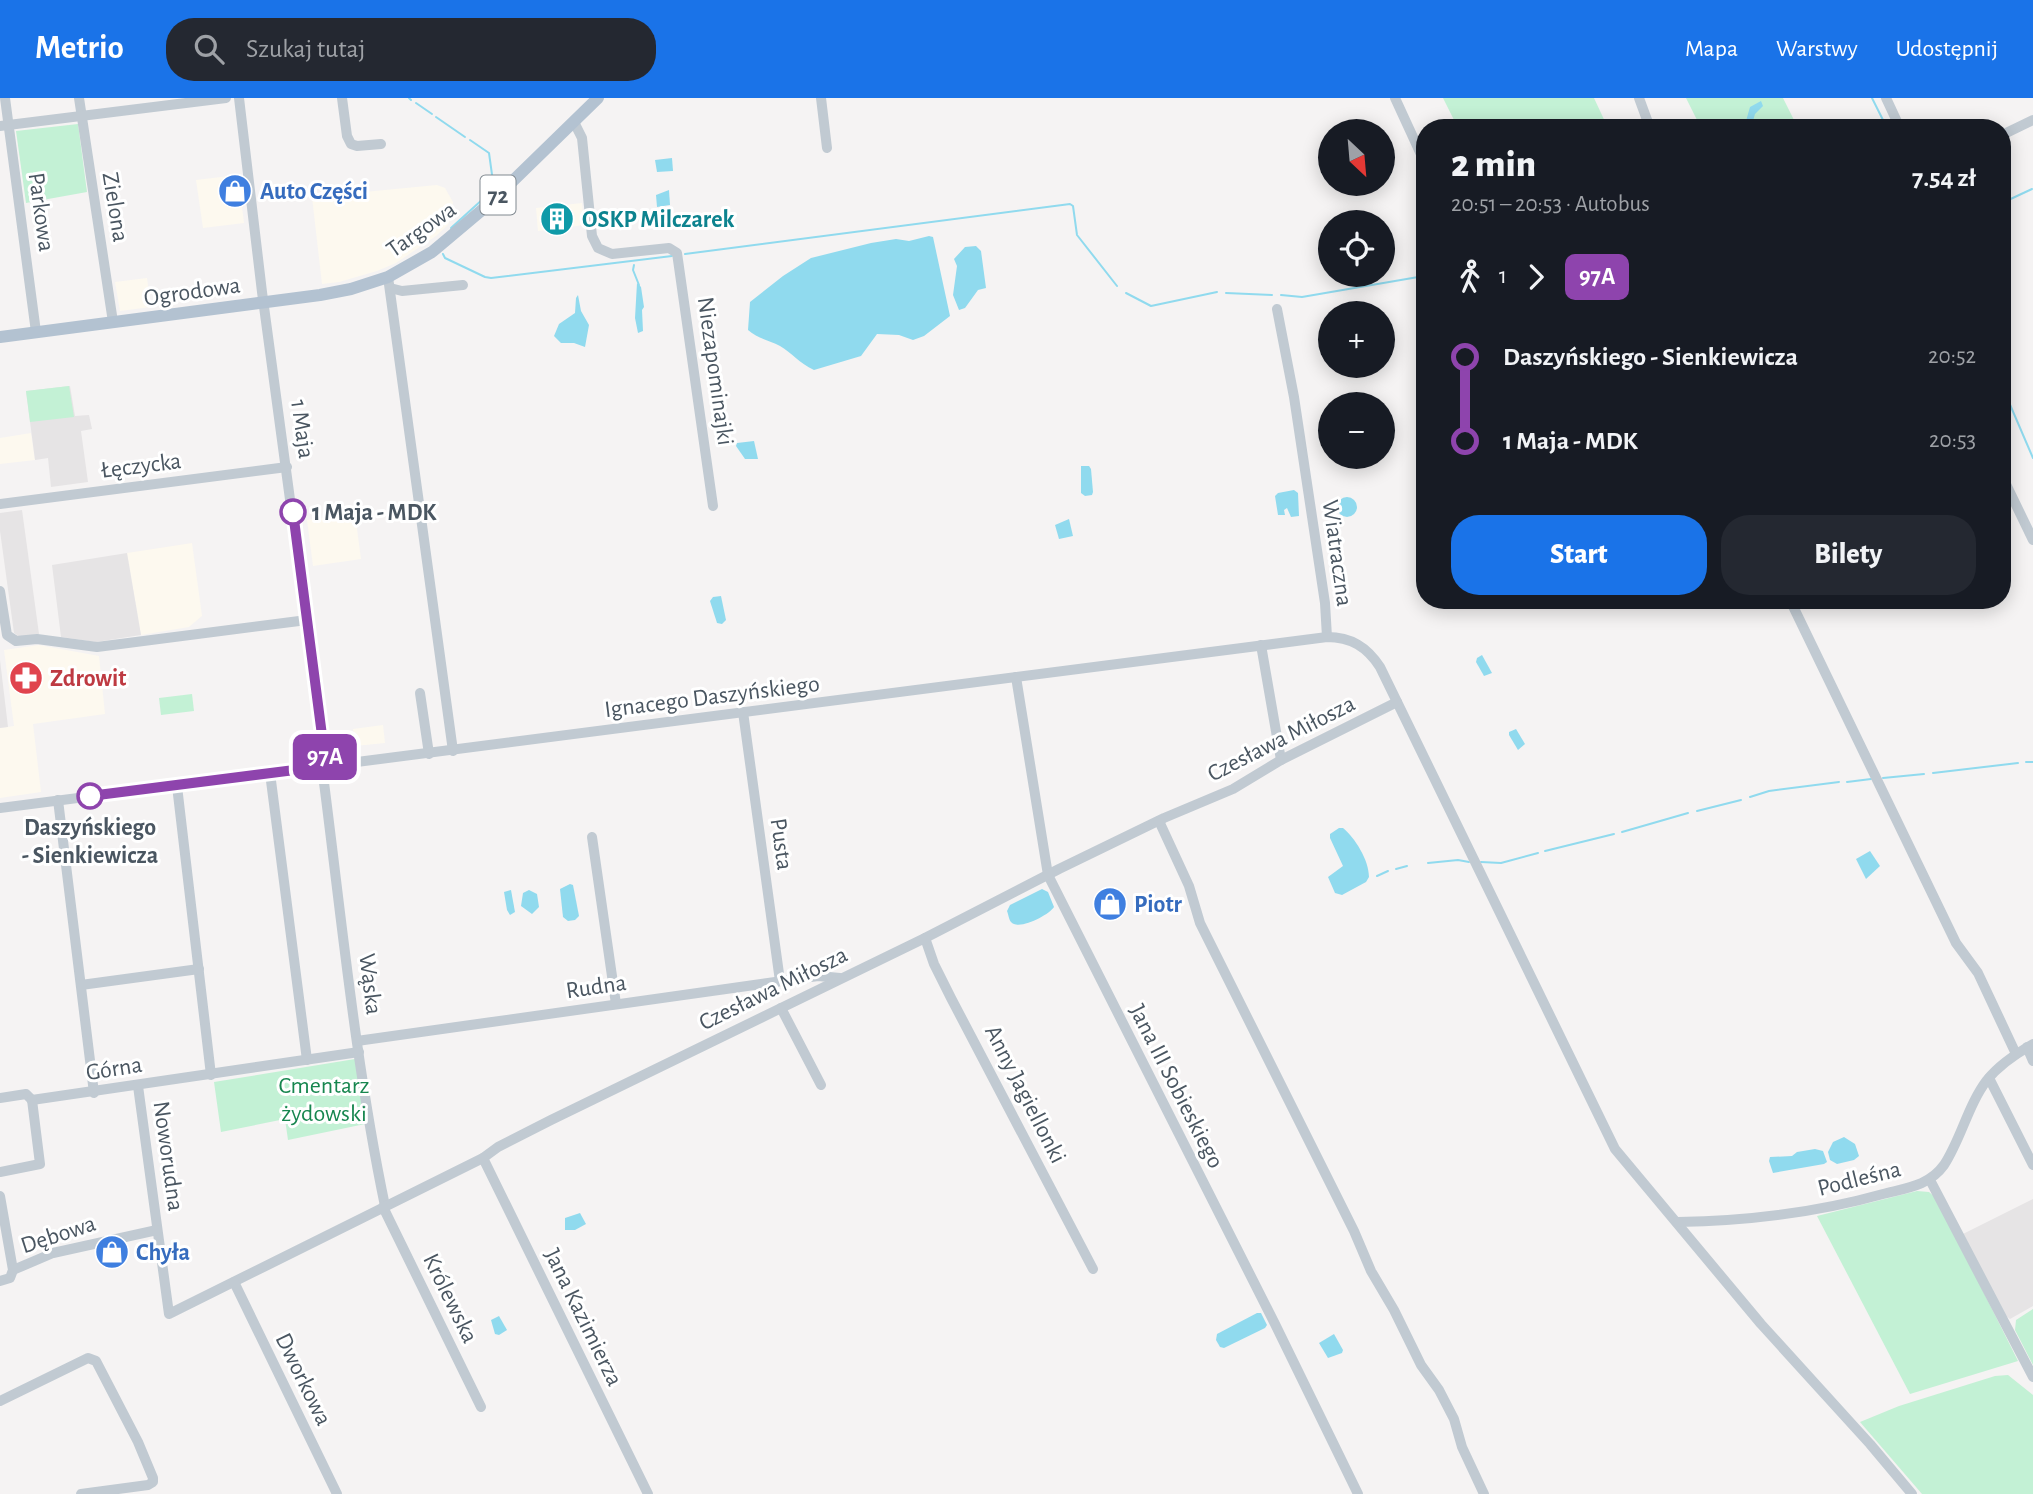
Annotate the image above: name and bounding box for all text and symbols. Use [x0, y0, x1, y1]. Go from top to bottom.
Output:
search box [166, 18, 656, 81]
icon: search [190, 30, 228, 68]
text: Metrio [35, 32, 124, 65]
text: Szukaj tutaj [246, 36, 365, 62]
text: Mapa [1685, 37, 1738, 61]
text: Warstwy [1776, 37, 1858, 61]
text: Udostępnij [1896, 37, 1998, 61]
north arrow [1318, 119, 1395, 196]
map controls [1318, 119, 1395, 469]
text: 2 min [1451, 146, 1536, 184]
text: 7.54 zł [1912, 165, 1976, 191]
street label: Zielona [98, 170, 132, 244]
street label: Parkowa [24, 171, 58, 253]
shop icon: Auto Części [216, 172, 254, 210]
road number: 72 [480, 176, 516, 214]
place label: Auto Części [260, 180, 368, 204]
text: 20:51 – 20:53 · Autobus [1451, 193, 1650, 216]
street label: Targowa [382, 197, 461, 262]
building icon: OSKP Milczarek [538, 200, 576, 238]
place label: OSKP Milczarek [582, 208, 734, 232]
button: locate [1318, 210, 1395, 287]
icon: walk [1451, 258, 1489, 296]
icon: forward [1517, 258, 1555, 296]
text: 1 [1499, 265, 1507, 288]
text: 97A [1579, 265, 1615, 289]
street label: Ogrodowa [142, 273, 242, 311]
street label: Niezapominajki [693, 295, 737, 447]
button: + [1318, 301, 1395, 378]
text: Daszyńskiego - Sienkiewicza [1503, 344, 1798, 370]
text: 20:52 [1928, 345, 1976, 368]
button: − [1318, 392, 1395, 469]
street label: 1 Maja [286, 398, 318, 460]
text: 1 Maja - MDK [1503, 428, 1638, 454]
text: 20:53 [1929, 429, 1976, 452]
street label: Łęczycka [100, 449, 183, 483]
street label: Wiatraczna [1318, 498, 1356, 608]
marker: 1 Maja - MDK [280, 499, 306, 525]
place label: 1 Maja - MDK [312, 501, 437, 525]
button: Start [1451, 515, 1707, 595]
button: Bilety [1721, 515, 1976, 595]
pharmacy icon: Zdrowit [7, 659, 45, 697]
place label: Zdrowit [50, 667, 126, 691]
street label: Ignacego Daszyńskiego [603, 672, 821, 722]
street label: Czesława Miłosza [1204, 691, 1359, 786]
line badge: 97A [285, 734, 365, 780]
text: 97A [307, 745, 343, 769]
marker: Daszyńskiego - Sienkiewicza [77, 783, 103, 809]
place label: Daszyńskiego - Sienkiewicza [22, 816, 158, 868]
street label: Pusta [766, 817, 797, 872]
shop icon: Piotr [1091, 885, 1129, 923]
place label: Piotr [1134, 893, 1183, 917]
street label: Czesława Miłosza [695, 943, 851, 1035]
street label: Wąska [354, 952, 386, 1016]
street label: Rudna [564, 971, 628, 1003]
street label: Jana III Sobieskiego [1124, 1001, 1228, 1172]
street label: Anny Jagiellonki [980, 1022, 1070, 1167]
street label: Górna [84, 1053, 144, 1085]
park label: Cmentarz żydowski [279, 1074, 370, 1126]
street label: Noworudna [148, 1100, 188, 1213]
street label: Podleśna [1815, 1157, 1903, 1201]
street label: Dębowa [18, 1212, 99, 1258]
shop icon: Chyła [93, 1233, 131, 1271]
place label: Chyła [136, 1241, 190, 1265]
street label: Jana Kazimierza [539, 1245, 627, 1390]
street label: Królewska [418, 1250, 482, 1347]
street label: Dworkowa [270, 1329, 336, 1429]

